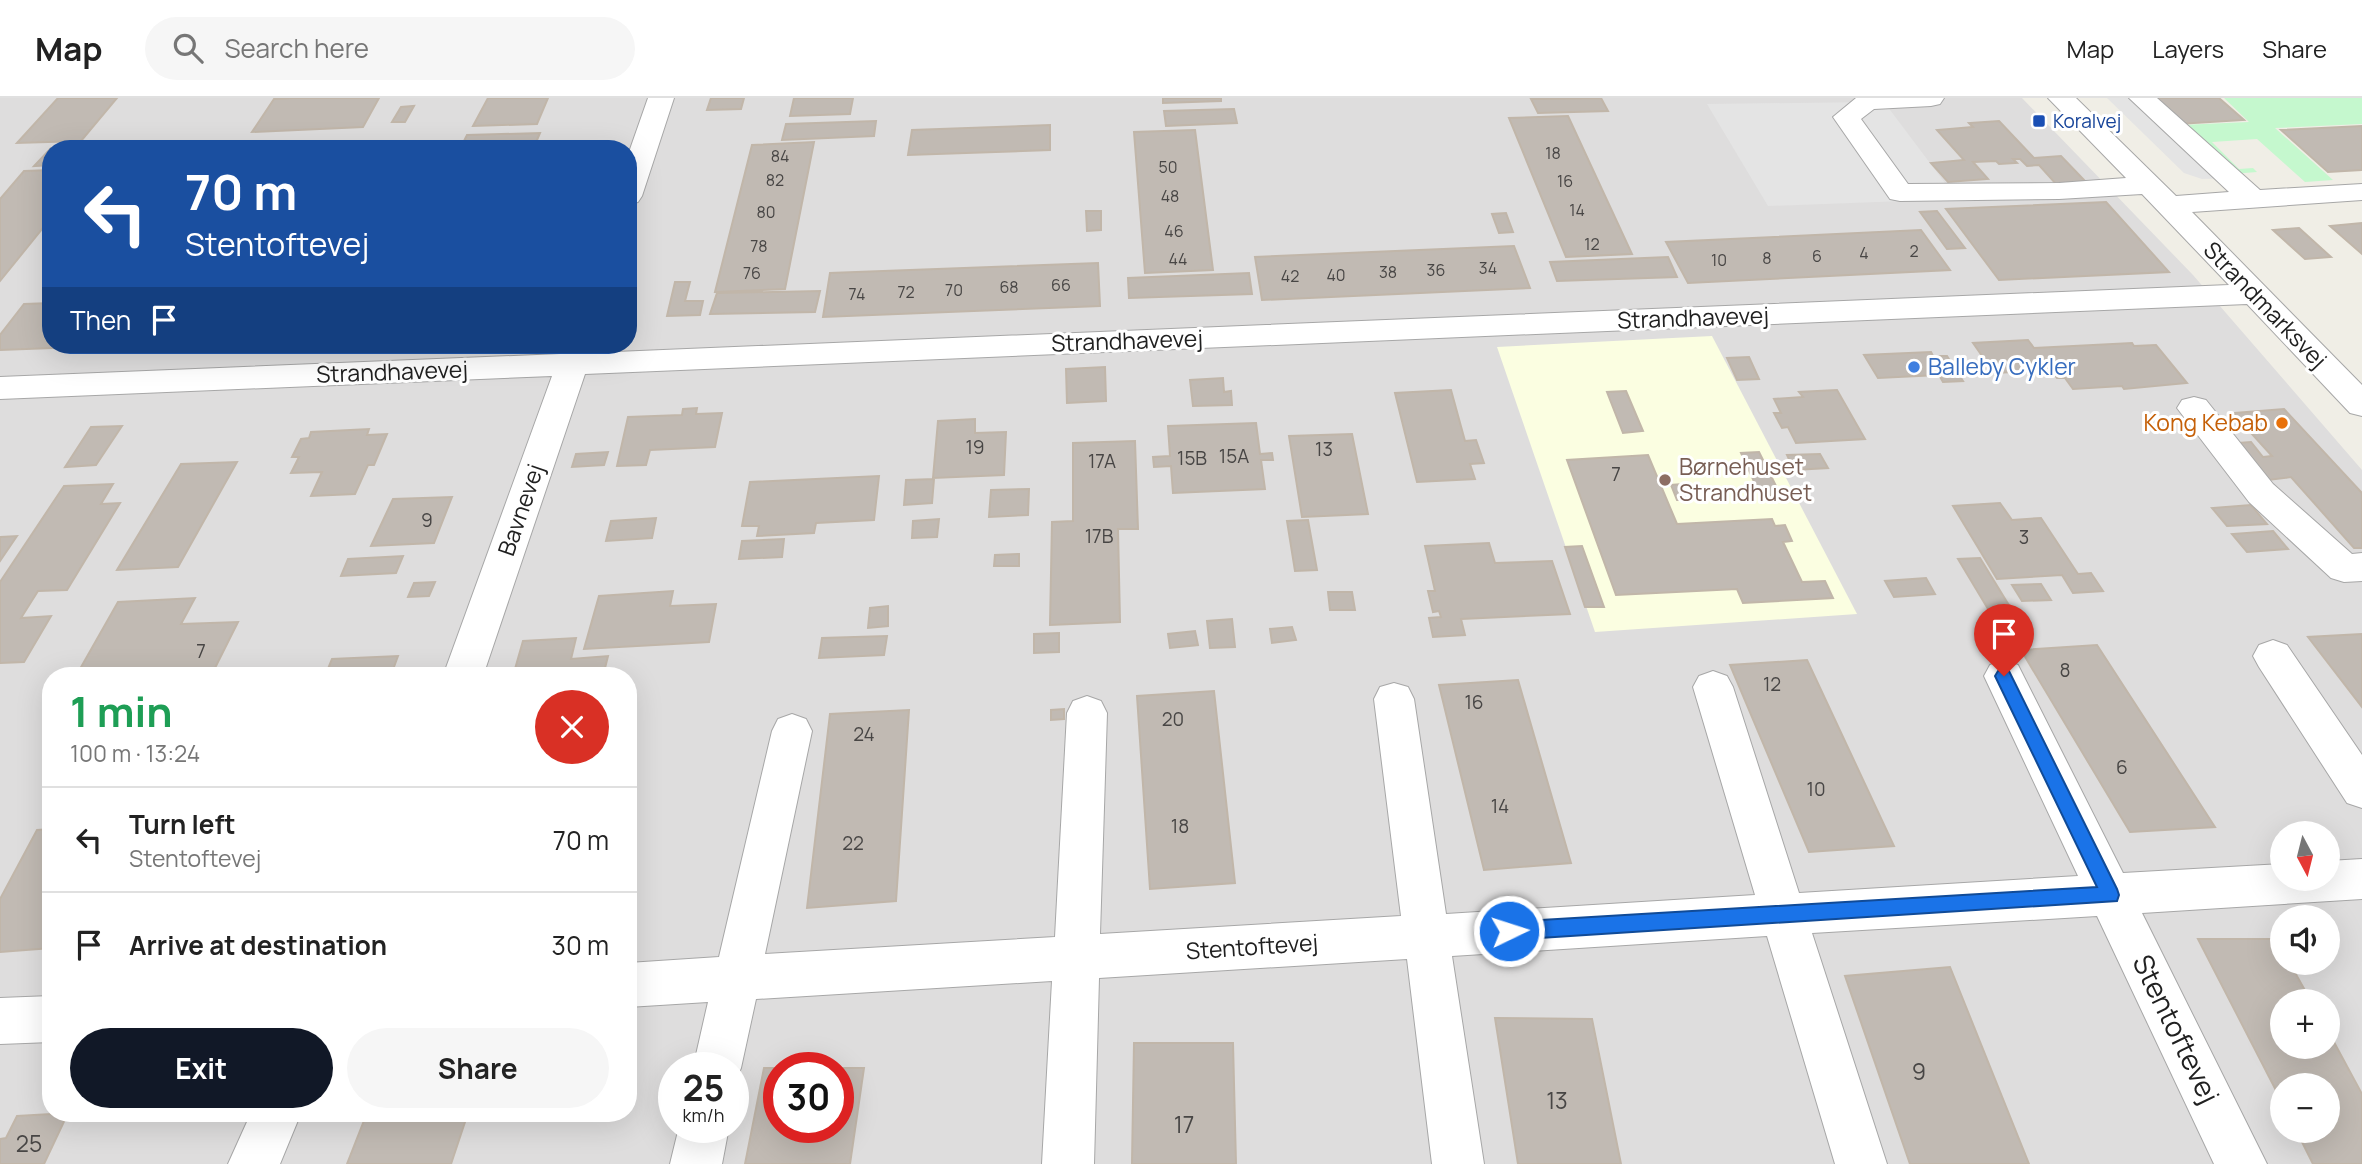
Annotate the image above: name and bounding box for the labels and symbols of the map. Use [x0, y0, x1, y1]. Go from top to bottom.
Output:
place label: Koralvej [2053, 108, 2121, 134]
marker: Koralvej [2031, 113, 2047, 129]
house number: 18 [1545, 142, 1561, 164]
house number: 84 [771, 145, 789, 167]
house number: 50 [1159, 156, 1178, 178]
house number: 82 [766, 169, 784, 191]
house number: 16 [1557, 170, 1573, 192]
house number: 48 [1161, 185, 1179, 207]
house number: 14 [1569, 199, 1585, 221]
house number: 80 [756, 201, 776, 223]
house number: 46 [1164, 220, 1184, 242]
house number: 12 [1584, 233, 1600, 255]
street label: Strandmarksvej [2197, 234, 2335, 375]
house number: 78 [750, 235, 768, 257]
house number: 2 [1909, 240, 1919, 262]
house number: 4 [1859, 242, 1869, 264]
house number: 6 [1812, 245, 1822, 267]
house number: 8 [1762, 247, 1772, 269]
house number: 44 [1168, 248, 1188, 270]
house number: 10 [1711, 249, 1727, 271]
house number: 34 [1479, 257, 1497, 279]
house number: 36 [1427, 259, 1445, 281]
house number: 38 [1379, 261, 1397, 283]
house number: 76 [743, 262, 761, 284]
house number: 40 [1326, 264, 1346, 286]
house number: 42 [1281, 265, 1299, 287]
house number: 66 [1051, 274, 1071, 296]
house number: 68 [999, 276, 1019, 298]
house number: 70 [945, 279, 963, 301]
house number: 72 [897, 281, 915, 303]
house number: 74 [849, 283, 865, 305]
street label: Strandhavevej [1617, 298, 1769, 336]
street label: Strandhavevej [1051, 321, 1203, 359]
place label: Balleby Cykler [1928, 350, 2076, 382]
street label: Strandhavevej [316, 352, 468, 390]
marker: Balleby Cykler [1906, 359, 1922, 375]
place label: Kong Kebab [2144, 406, 2268, 438]
marker: Kong Kebab [2274, 415, 2290, 431]
house number: 19 [965, 434, 985, 460]
house number: 13 [1315, 436, 1333, 462]
house number: 15A [1219, 443, 1249, 469]
house number: 15B [1177, 445, 1207, 471]
house number: 17A [1088, 448, 1116, 474]
place label: Børnehuset Strandhuset [1679, 450, 1812, 508]
street label: Bavnevej [489, 460, 551, 560]
house number: 7 [1611, 461, 1621, 487]
marker: Børnehuset Strandhuset [1657, 472, 1673, 488]
house number: 9 [421, 507, 433, 533]
house number: 17B [1085, 523, 1114, 549]
house number: 3 [2019, 524, 2029, 550]
pin [1974, 604, 2034, 676]
house number: 7 [196, 638, 206, 664]
house number: 8 [2059, 657, 2071, 683]
house number: 12 [1763, 671, 1781, 697]
house number: 16 [1464, 689, 1484, 715]
house number: 20 [1162, 706, 1184, 732]
house number: 24 [853, 721, 875, 747]
house number: 6 [2116, 754, 2128, 780]
house number: 10 [1806, 776, 1826, 802]
house number: 14 [1491, 793, 1509, 819]
house number: 18 [1171, 813, 1189, 839]
north arrow [2270, 821, 2340, 891]
house number: 22 [842, 830, 864, 856]
position arrow [1472, 894, 1546, 968]
street label: Stentoftevej [1185, 925, 1319, 967]
street label: Stentoftevej [2125, 948, 2229, 1109]
speed limit sign: 30 [763, 1052, 854, 1143]
house number: 9 [1912, 1055, 1926, 1087]
house number: 13 [1546, 1084, 1568, 1116]
house number: 17 [1174, 1108, 1194, 1140]
house number: 25 [16, 1127, 42, 1159]

